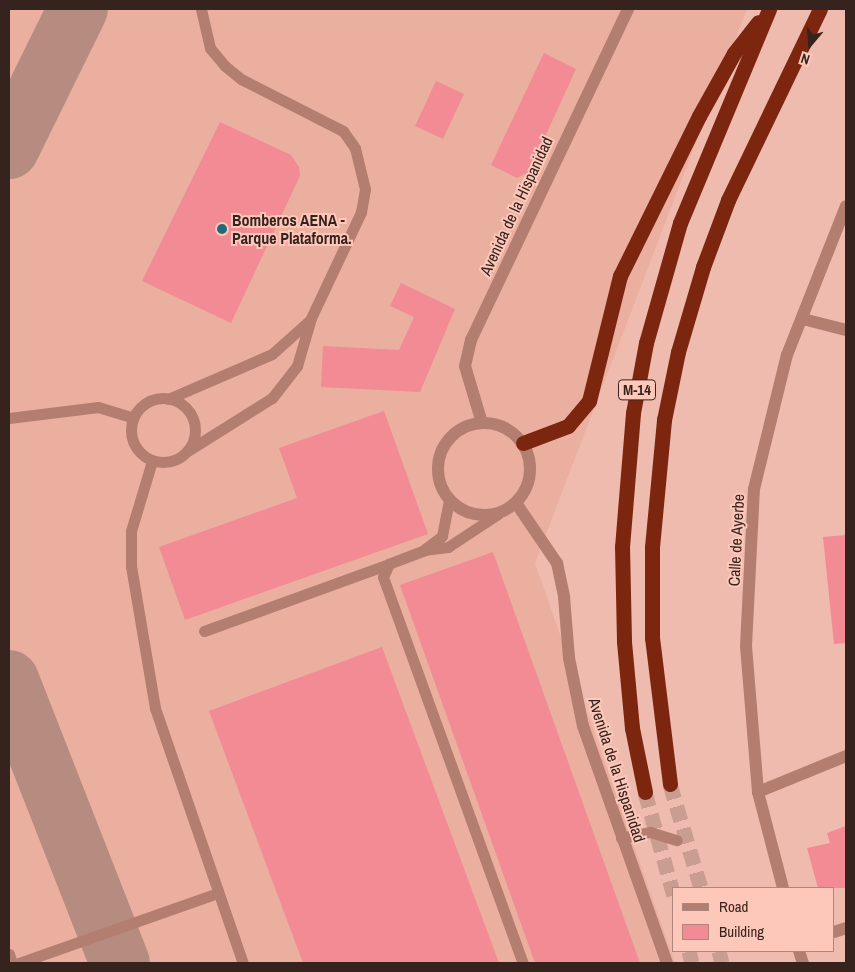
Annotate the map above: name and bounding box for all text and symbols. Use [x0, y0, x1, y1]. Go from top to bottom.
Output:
north arrow [785, 20, 835, 70]
text: N [799, 49, 812, 69]
street label: Avenida de la Hispanidad [475, 134, 557, 278]
place label: Bomberos AENA - Parque Plataforma. [232, 210, 352, 248]
marker: Bomberos AENA - Parque Plataforma. [216, 223, 228, 235]
road number: M-14 [617, 378, 657, 402]
street label: Calle de Ayerbe [724, 493, 748, 587]
street label: Avenida de la Hispanidad [585, 695, 649, 845]
legend [672, 887, 835, 952]
text: Road [719, 896, 748, 917]
text: Building [719, 921, 764, 942]

